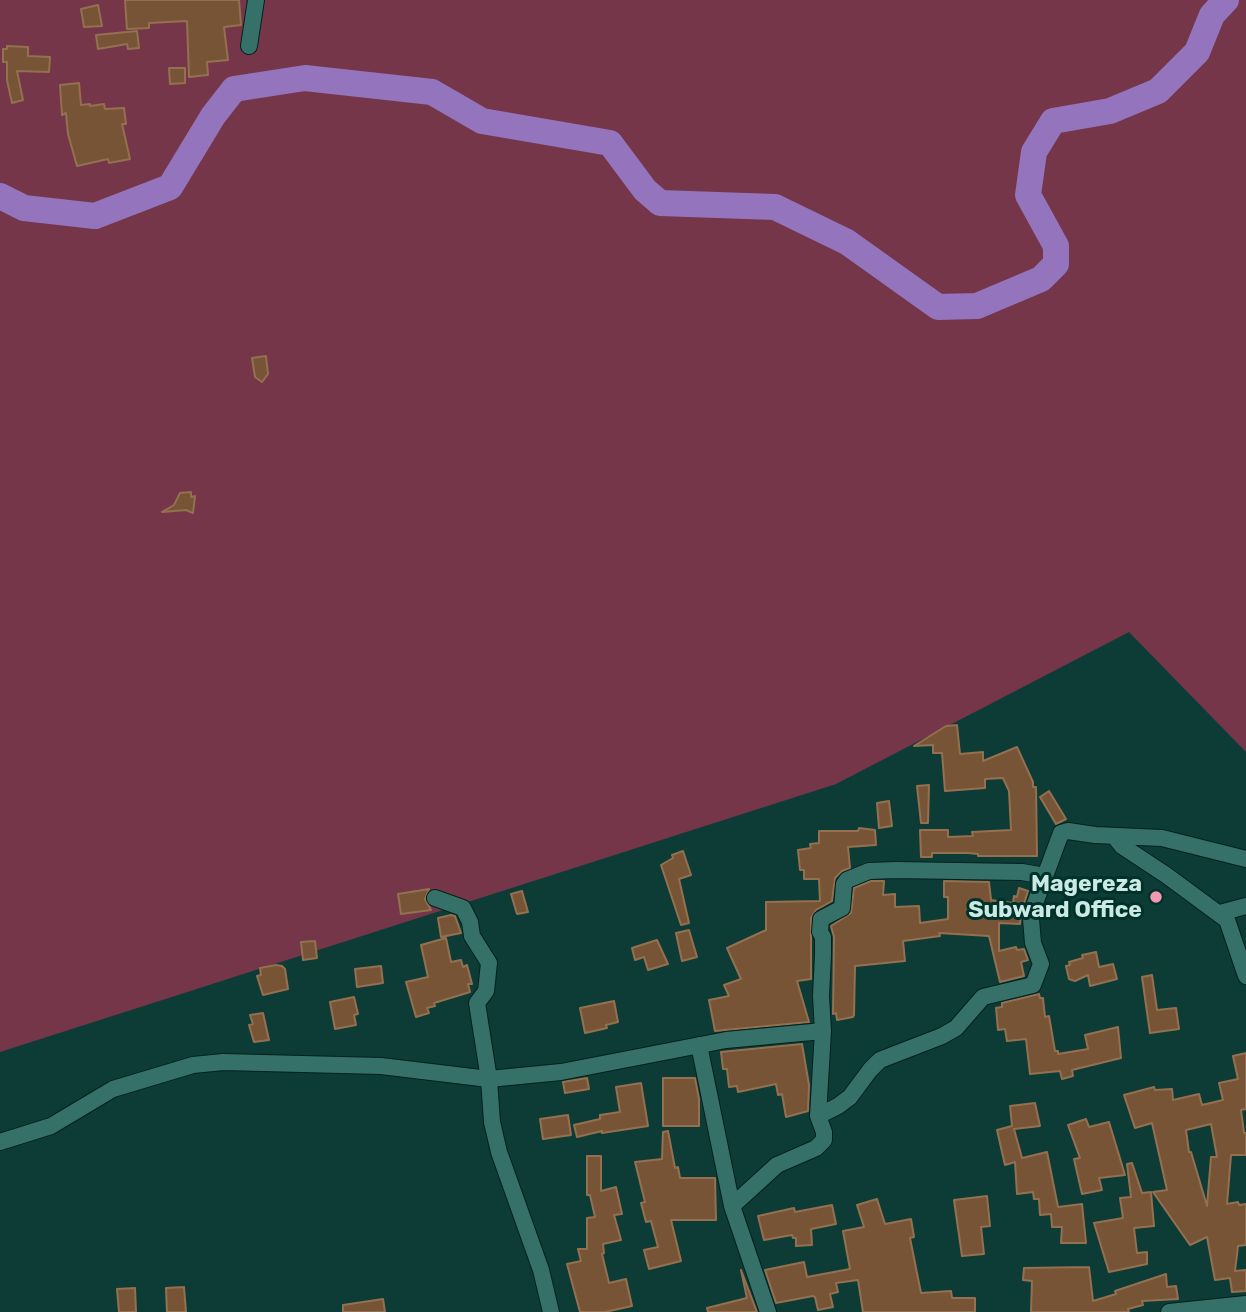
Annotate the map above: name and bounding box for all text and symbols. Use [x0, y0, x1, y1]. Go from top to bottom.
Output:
place label: Magereza Subward Office [968, 870, 1142, 924]
marker: Magereza Subward Office [1148, 889, 1164, 905]

